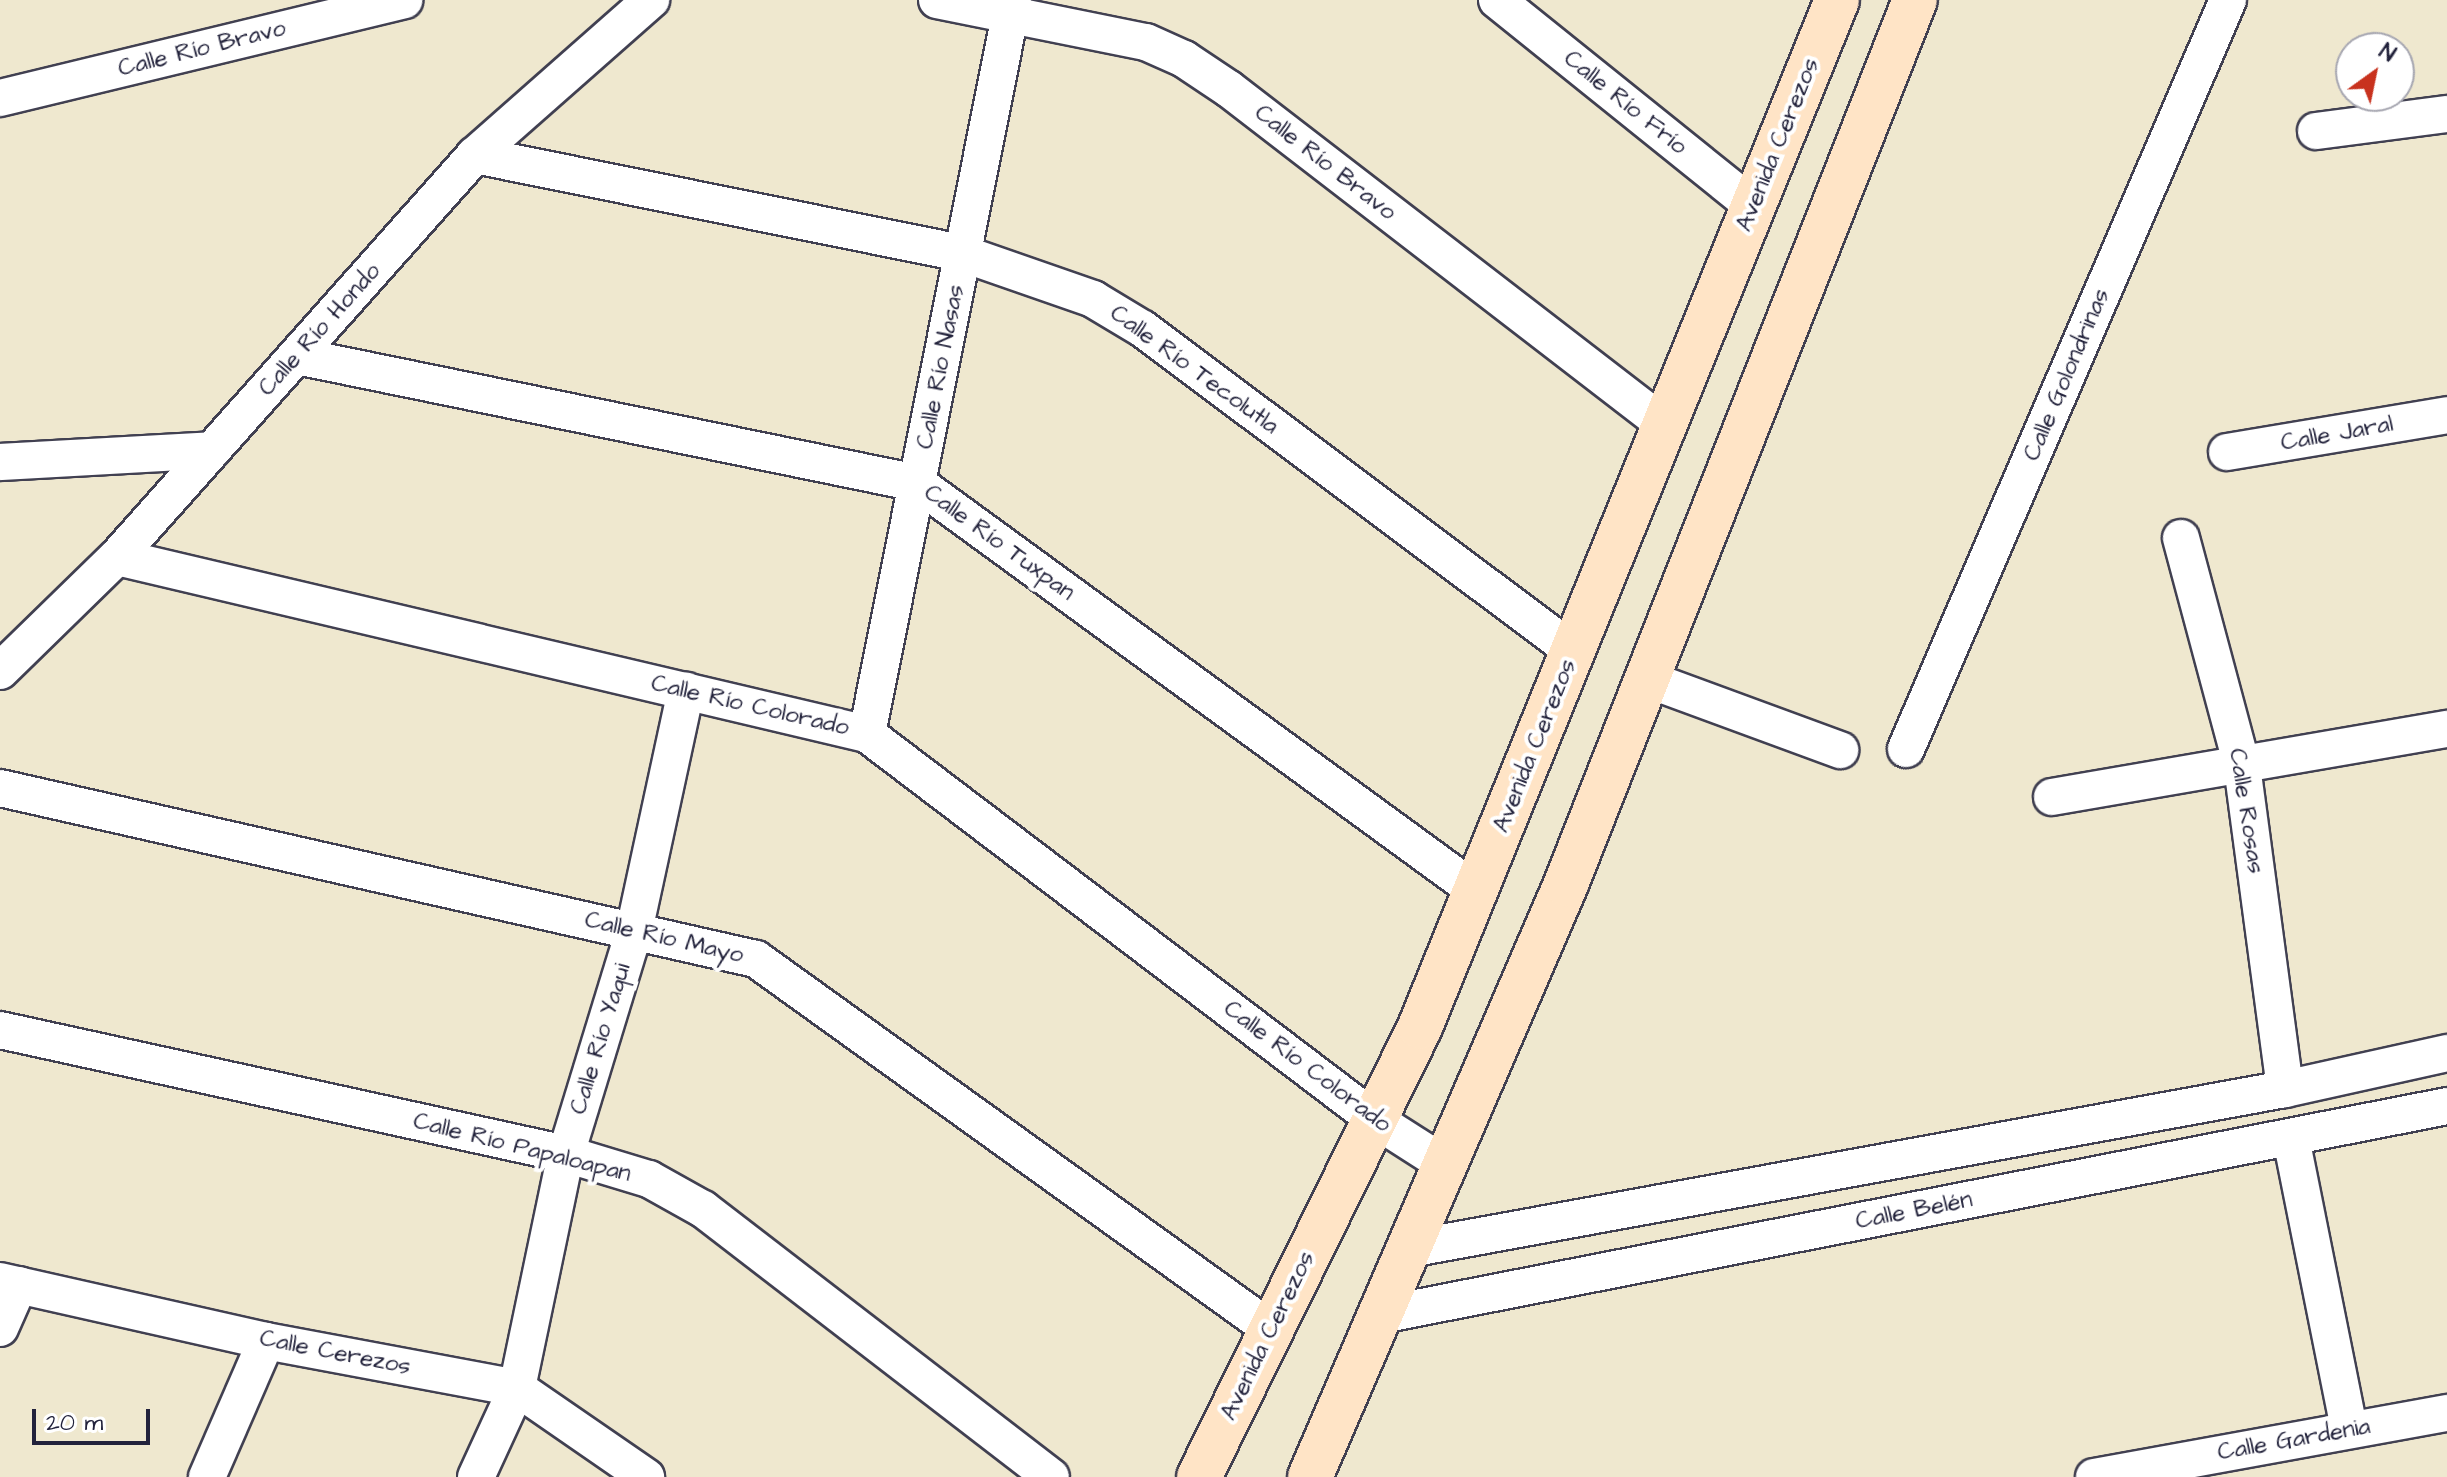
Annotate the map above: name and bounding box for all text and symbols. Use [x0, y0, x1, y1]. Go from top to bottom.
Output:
street label: Calle Río Bravo [115, 14, 289, 84]
north arrow [2335, 32, 2415, 112]
text: N [2373, 36, 2401, 70]
street label: Calle Río Frío [1558, 45, 1692, 161]
street label: Avenida Cerezos [1730, 54, 1826, 236]
street label: Calle Río Bravo [1249, 99, 1401, 227]
street label: Calle Río Hondo [253, 258, 387, 402]
street label: Calle Río Nasas [911, 282, 971, 452]
street label: Calle Golondrinas [2018, 285, 2116, 465]
street label: Calle Río Tecolutla [1104, 299, 1284, 441]
street label: Calle Jaral [2279, 410, 2395, 458]
street label: Calle Río Tuxpan [918, 479, 1080, 607]
street label: Avenida Cerezos [1487, 655, 1583, 837]
street label: Calle Río Colorado [648, 669, 852, 743]
street label: Calle Rosas [2222, 746, 2270, 876]
street label: Calle Río Mayo [582, 906, 746, 970]
street label: Calle Río Yaqui [564, 960, 638, 1118]
street label: Calle Río Colorado [1218, 995, 1396, 1139]
street label: Calle Río Papaloapan [410, 1107, 634, 1189]
street label: Calle Belén [1853, 1186, 1975, 1236]
street label: Avenida Cerezos [1215, 1247, 1321, 1425]
street label: Calle Cerezos [257, 1324, 413, 1382]
scale bar [36, 1393, 154, 1443]
text: 20 m [46, 1406, 103, 1440]
street label: Calle Gardenia [2215, 1412, 2373, 1468]

